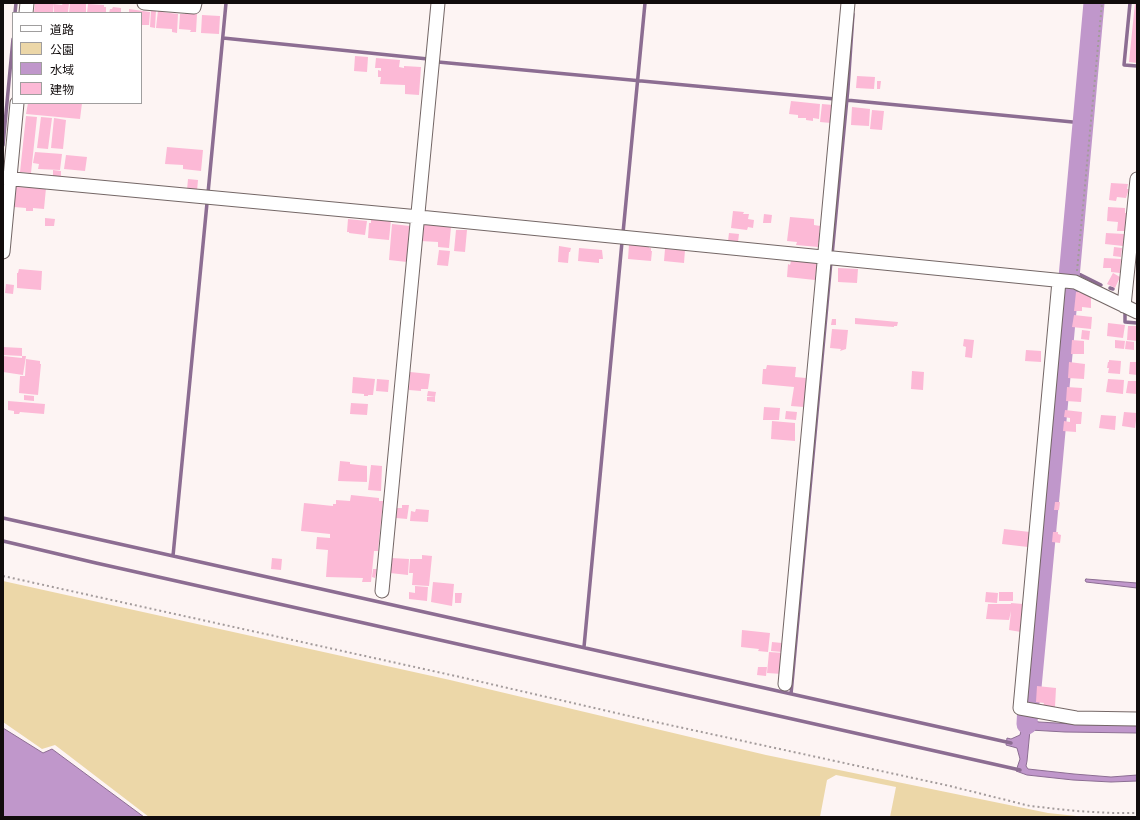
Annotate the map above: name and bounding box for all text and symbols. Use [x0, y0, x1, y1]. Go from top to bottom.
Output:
legend [12, 12, 142, 104]
text: 道路 [50, 23, 74, 36]
text: 公園 [50, 43, 74, 56]
text: 水域 [50, 63, 74, 76]
text: 建物 [50, 83, 74, 96]

